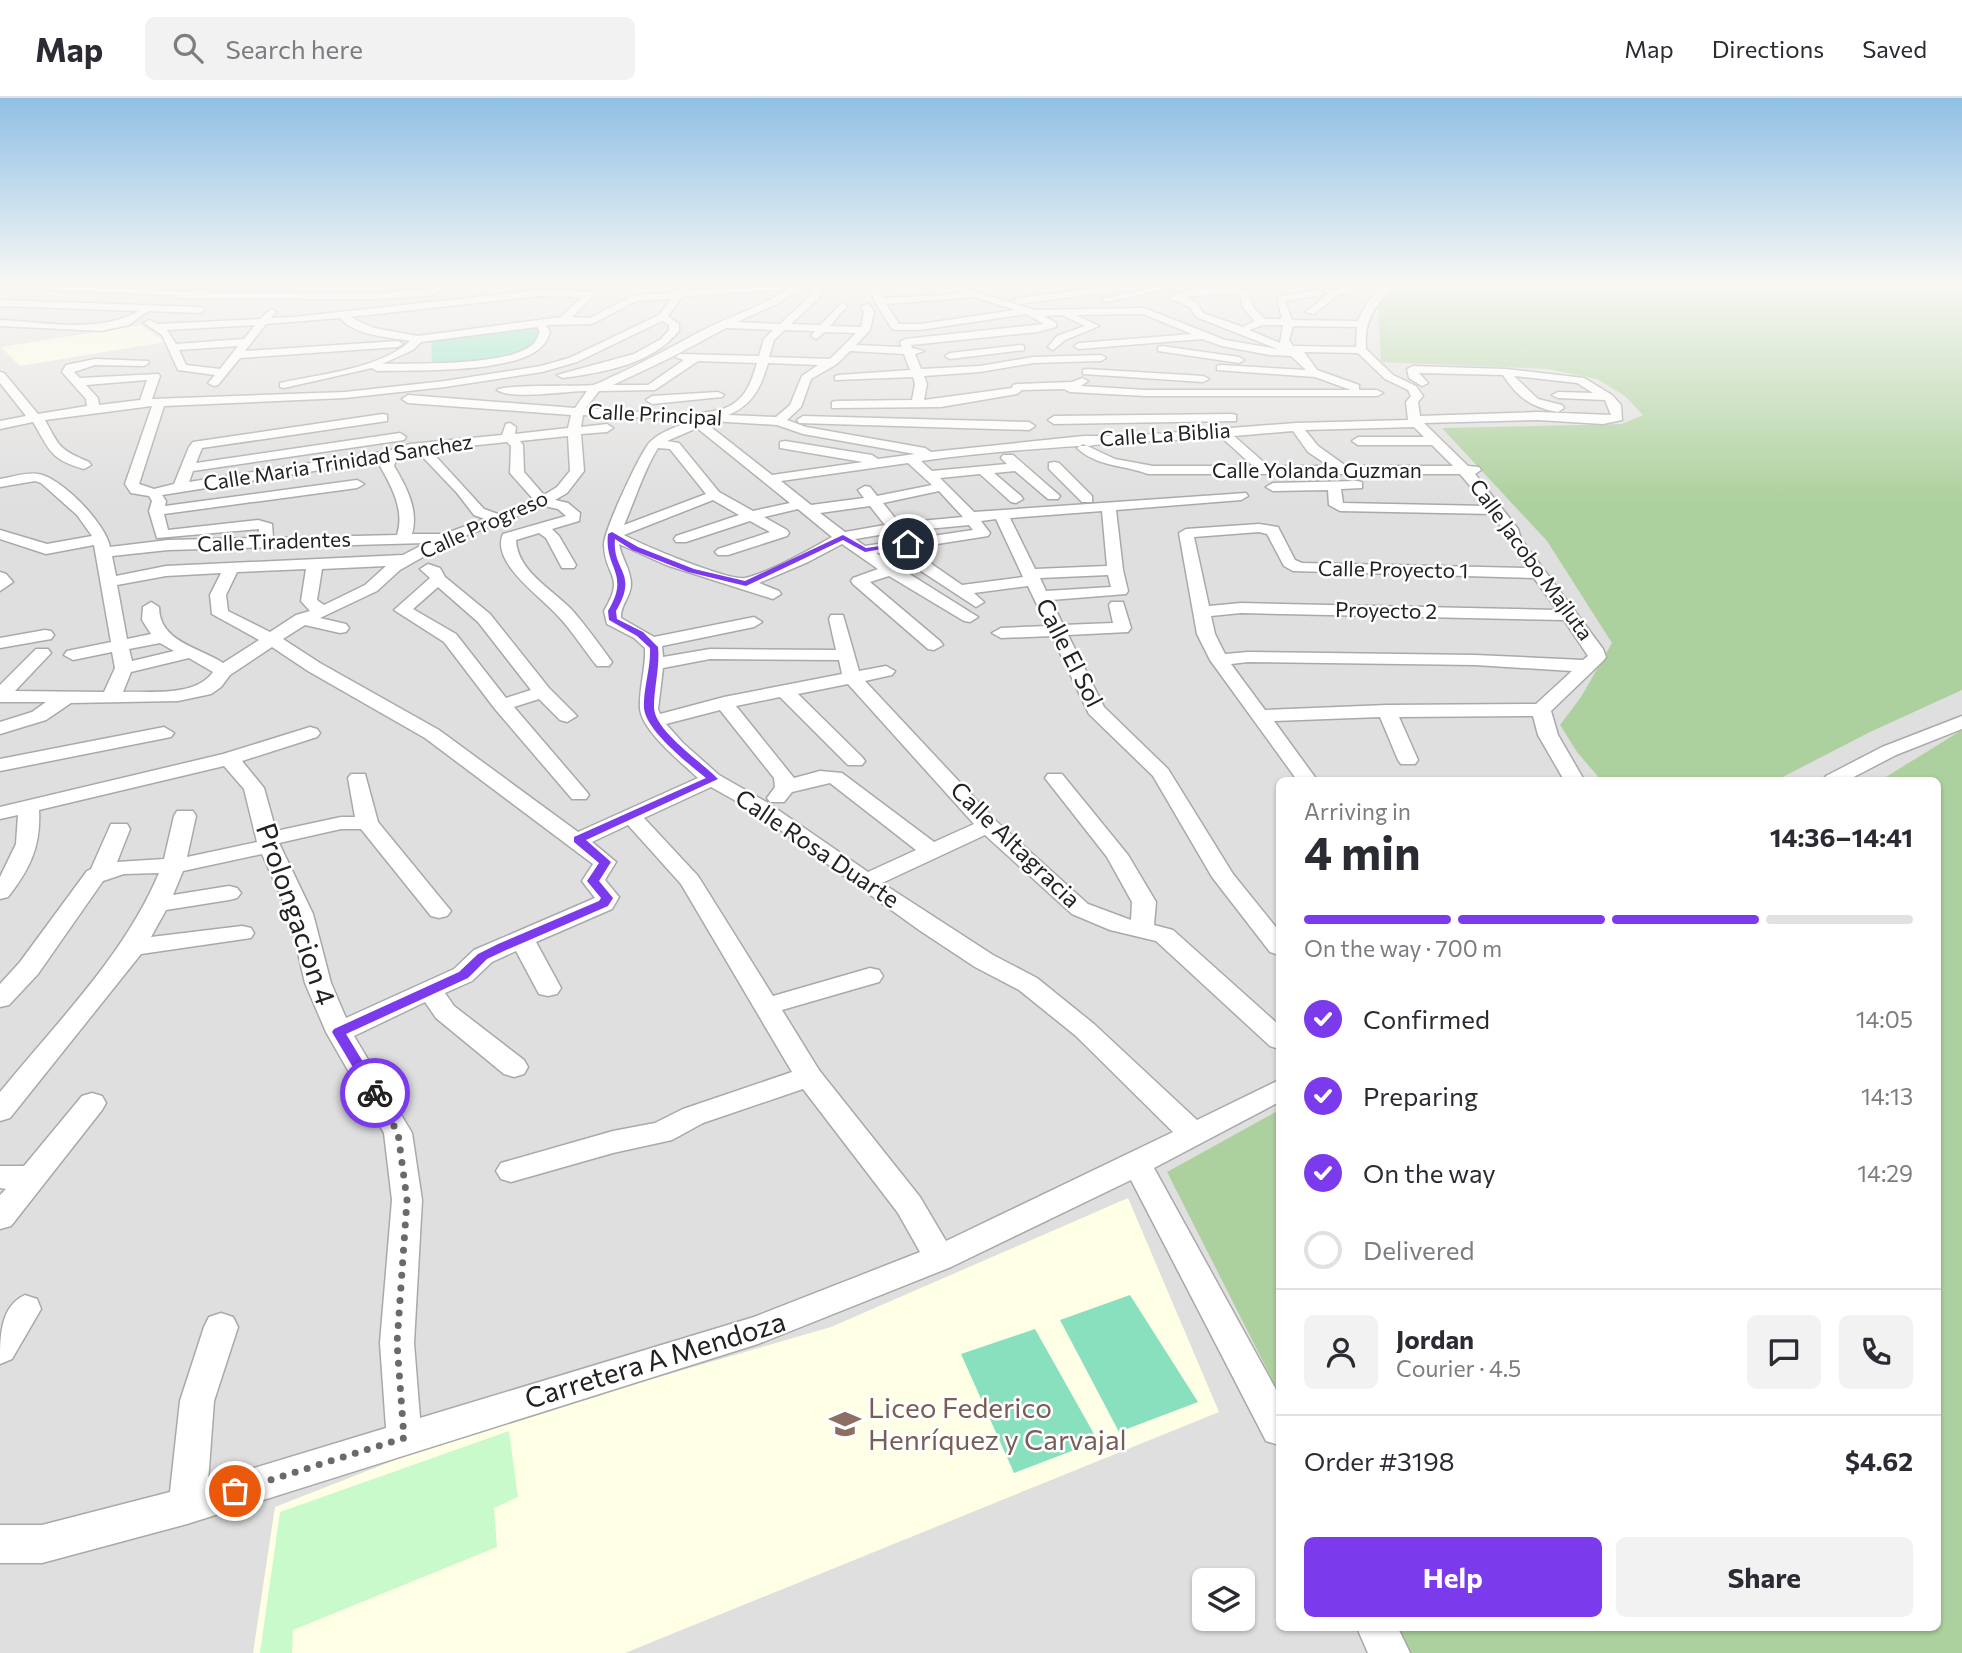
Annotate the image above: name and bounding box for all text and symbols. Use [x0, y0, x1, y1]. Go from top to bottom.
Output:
search box [145, 17, 635, 80]
text: Map [35, 28, 103, 69]
icon: search [169, 29, 207, 67]
text: Search here [225, 33, 363, 64]
text: Map [1624, 34, 1674, 63]
text: Directions [1712, 34, 1824, 63]
text: Saved [1862, 34, 1927, 63]
street label: Calle Principal [587, 397, 723, 430]
street label: Calle La Biblia [1099, 416, 1231, 451]
street label: Calle Maria Trinidad Sanchez [201, 428, 474, 495]
street label: Calle Yolanda Guzman [1212, 457, 1422, 482]
street label: Calle Jacobo Majluta [1465, 474, 1599, 645]
street label: Calle Progreso [416, 484, 551, 563]
pin [878, 514, 938, 574]
street label: Calle Tiradentes [197, 525, 351, 556]
icon: home [889, 525, 927, 563]
street label: Calle Proyecto 1 [1318, 555, 1468, 582]
street label: Calle El Sol [1031, 593, 1110, 711]
street label: Proyecto 2 [1335, 596, 1437, 623]
street label: Calle Altagracia [945, 775, 1087, 913]
street label: Calle Rosa Duarte [730, 782, 905, 913]
text: Arriving in [1304, 797, 1411, 825]
street label: Prolongacion 4 [250, 818, 344, 1009]
text: 14:36–14:41 [1770, 821, 1913, 852]
text: 4 min [1304, 823, 1421, 879]
text: On the way · 700 m [1304, 934, 1502, 962]
icon: check [1304, 1000, 1342, 1038]
text: Confirmed [1363, 1003, 1490, 1034]
text: 14:05 [1856, 1005, 1913, 1033]
courier [340, 1058, 410, 1128]
icon: bike [356, 1074, 394, 1112]
icon: check [1304, 1077, 1342, 1115]
text: Preparing [1363, 1080, 1478, 1111]
text: 14:13 [1861, 1082, 1913, 1110]
icon: check [1304, 1154, 1342, 1192]
text: On the way [1363, 1157, 1496, 1188]
text: 14:29 [1857, 1159, 1913, 1187]
text: Delivered [1363, 1234, 1474, 1265]
street label: Carretera A Mendoza [520, 1303, 789, 1415]
button: person [1304, 1315, 1378, 1389]
button: chat [1747, 1315, 1821, 1389]
button: phone [1839, 1315, 1913, 1389]
text: Jordan [1396, 1323, 1474, 1354]
text: Courier · 4.5 [1396, 1354, 1521, 1382]
place label: Liceo Federico Henríquez y Carvajal [868, 1390, 1127, 1456]
school or university icon: Liceo Federico Henríquez y Carvajal [828, 1407, 862, 1441]
text: Order #3198 [1304, 1445, 1455, 1476]
text: $4.62 [1845, 1445, 1913, 1476]
pin [205, 1461, 265, 1521]
icon: bag [216, 1472, 254, 1510]
button: Help [1304, 1537, 1602, 1617]
button: Share [1616, 1537, 1913, 1617]
map controls [1192, 1568, 1255, 1631]
button: layers [1192, 1568, 1255, 1631]

